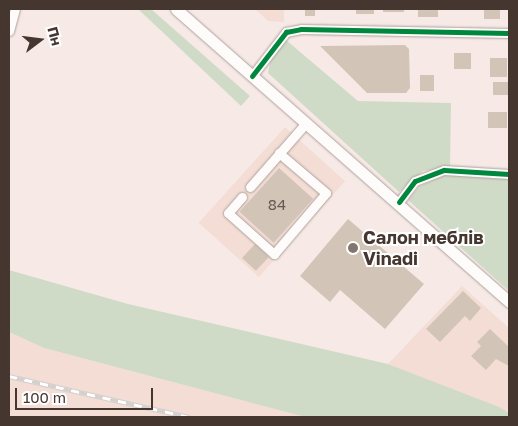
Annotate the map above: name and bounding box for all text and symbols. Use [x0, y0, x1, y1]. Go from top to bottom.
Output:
north arrow [15, 15, 65, 65]
text: Пн [44, 25, 66, 47]
house number: 84 [268, 196, 286, 214]
place label: Салон меблів Vinadi [363, 227, 484, 270]
marker: Салон меблів Vinadi [347, 242, 359, 254]
scale bar [18, 378, 155, 410]
text: 100 m [23, 388, 66, 406]

